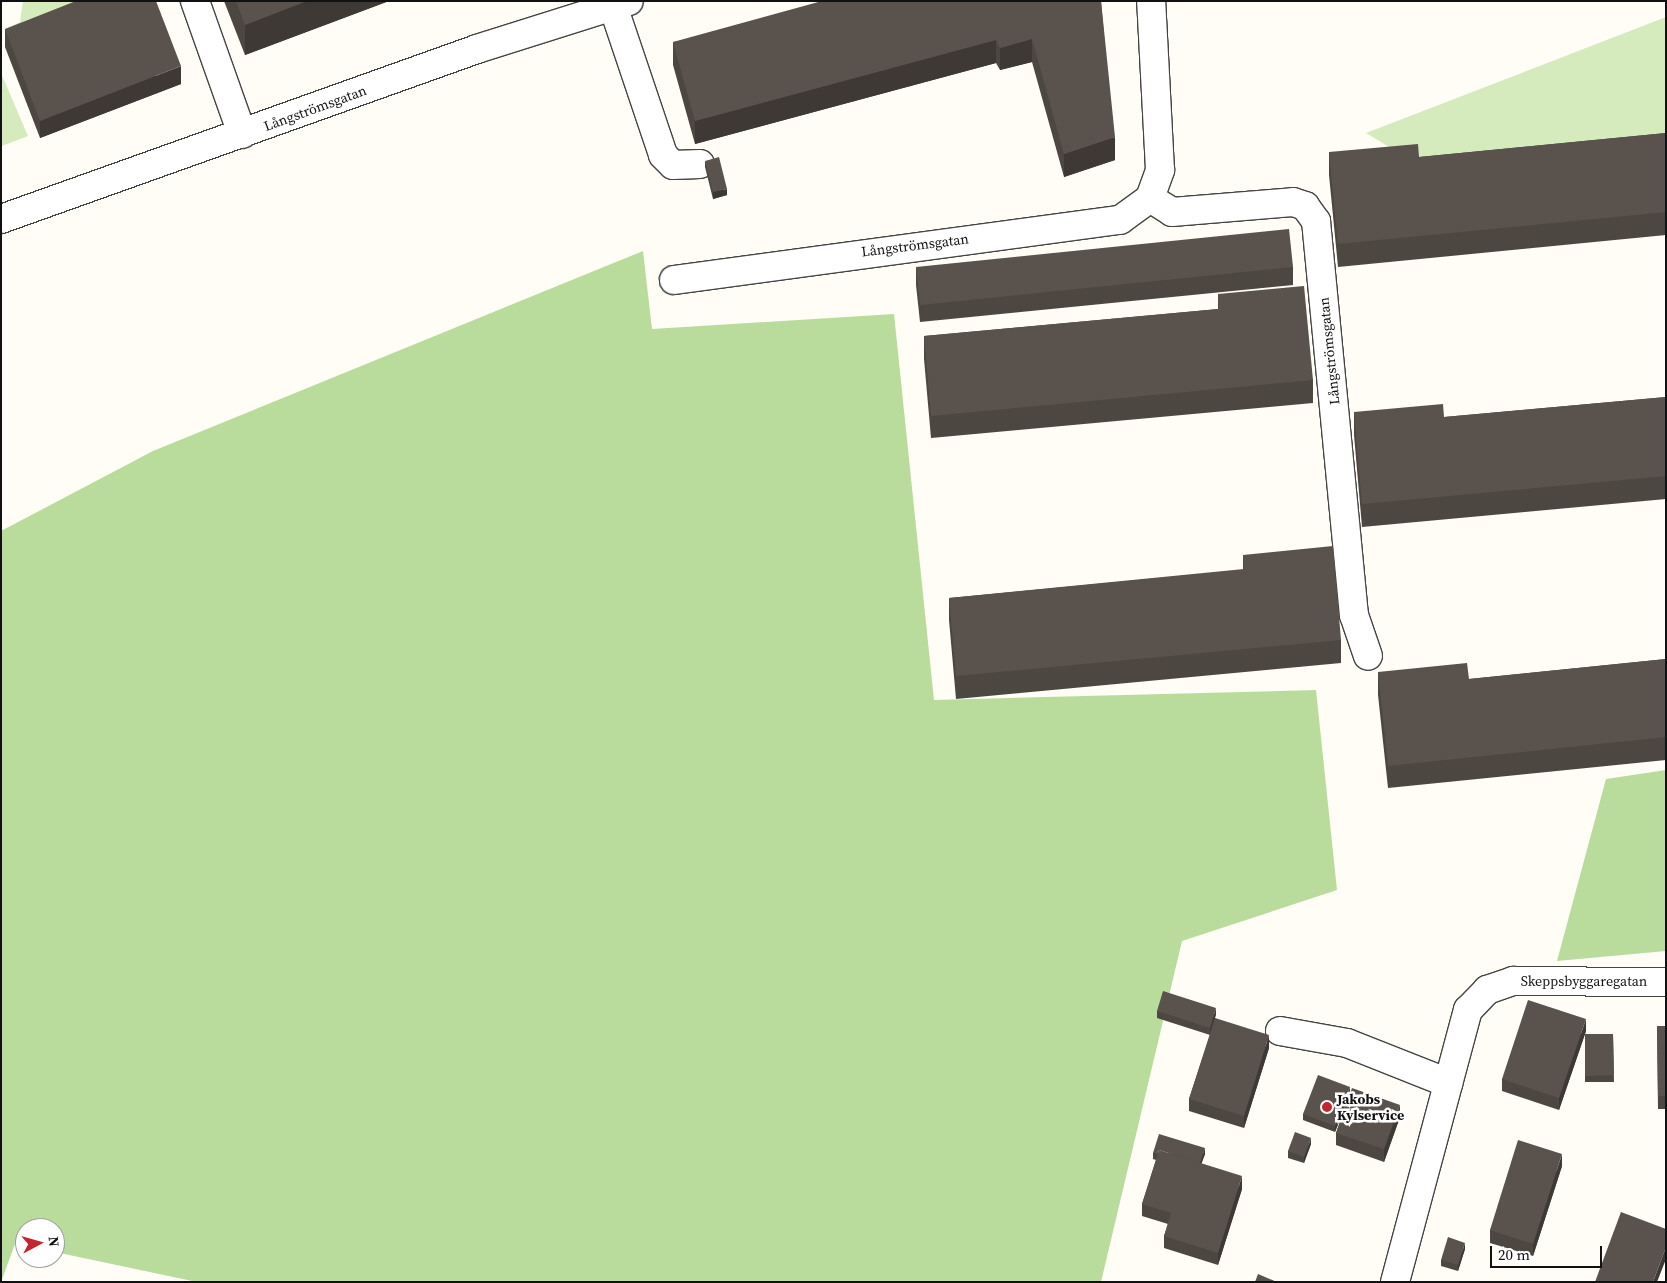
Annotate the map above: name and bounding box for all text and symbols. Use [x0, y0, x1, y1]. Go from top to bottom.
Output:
street label: Långströmsgatan [261, 82, 369, 134]
street label: Långströmsgatan [860, 230, 970, 260]
street label: Långströmsgatan [1315, 296, 1343, 406]
street label: Skeppsbyggaregatan [1521, 973, 1647, 989]
place label: Jakobs Kylservice [1337, 1091, 1404, 1124]
marker: Jakobs Kylservice [1321, 1101, 1333, 1113]
north arrow [15, 1218, 65, 1268]
text: N [43, 1235, 64, 1248]
scale bar [1492, 1236, 1604, 1268]
text: 20 m [1498, 1244, 1530, 1265]

